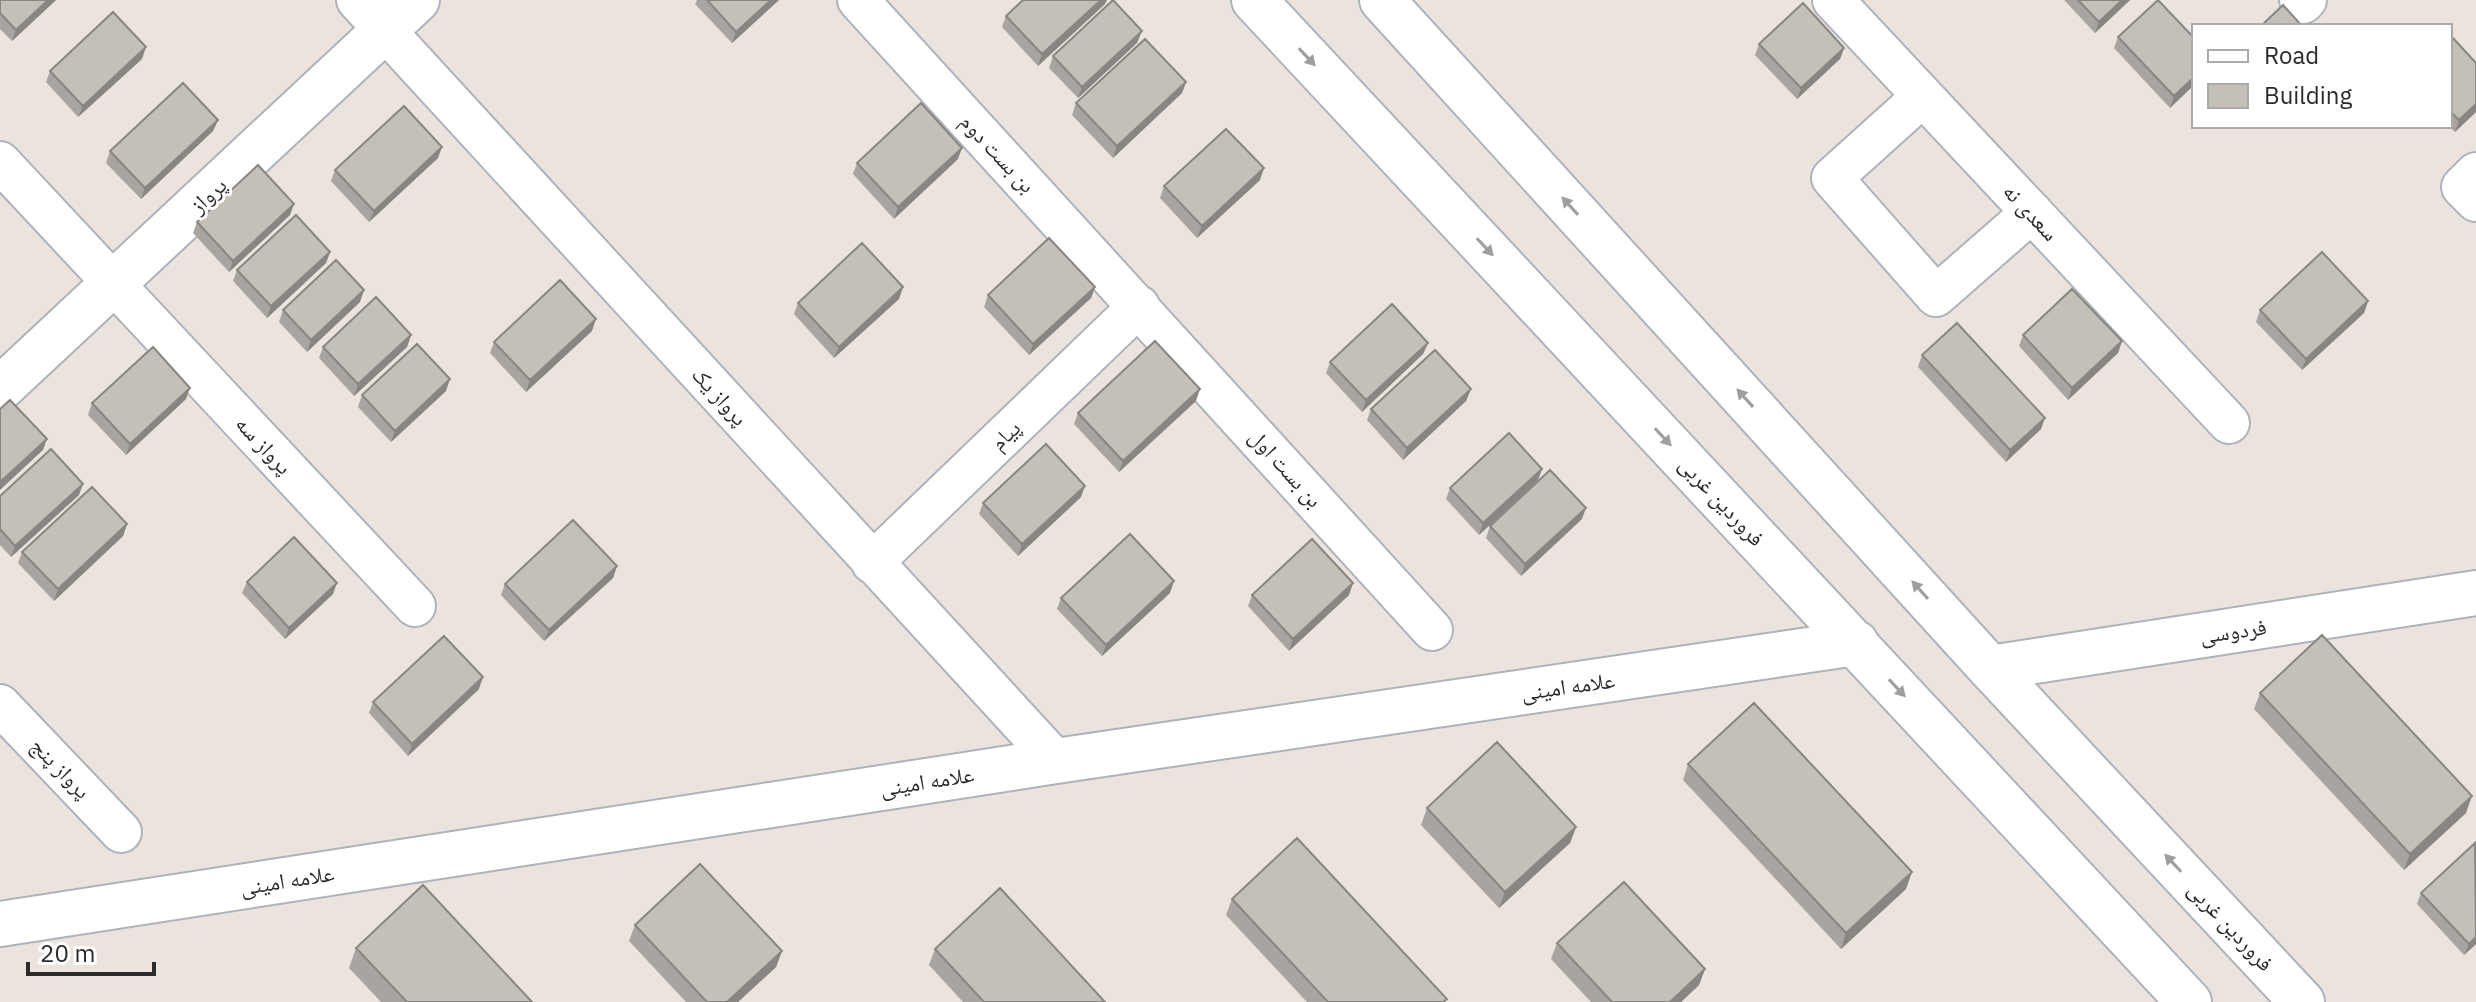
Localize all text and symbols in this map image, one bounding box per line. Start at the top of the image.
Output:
legend [2192,24,2452,128]
text: Road [2264,39,2319,71]
one-way arrow [1298,47,1316,66]
text: Building [2264,79,2352,111]
street label: بن بست دوم [954,107,1042,199]
street label: پرواز [182,170,232,220]
street label: سعدی نه [1997,177,2065,247]
one-way arrow [1561,196,1579,215]
one-way arrow [1475,237,1493,256]
street label: پرواز یک [686,360,755,432]
one-way arrow [1736,389,1754,408]
street label: پرواز سه [230,409,299,480]
street label: پیام [983,413,1027,457]
street label: بن بست اول [1243,422,1329,513]
one-way arrow [1653,427,1671,446]
street label: فروردین غربی [1673,450,1771,552]
one-way arrow [1911,581,1929,600]
street label: فردوسی [2198,611,2268,650]
street label: علامه امینی [1519,665,1617,706]
one-way arrow [1888,678,1906,697]
street label: پرواز پنج [25,731,98,805]
street label: علامه امینی [878,759,976,802]
one-way arrow [2164,854,2182,873]
street label: علامه امینی [238,858,336,901]
street label: فروردین غربی [2182,875,2280,977]
scale bar [28,926,154,976]
text: 20 m [40,937,95,969]

